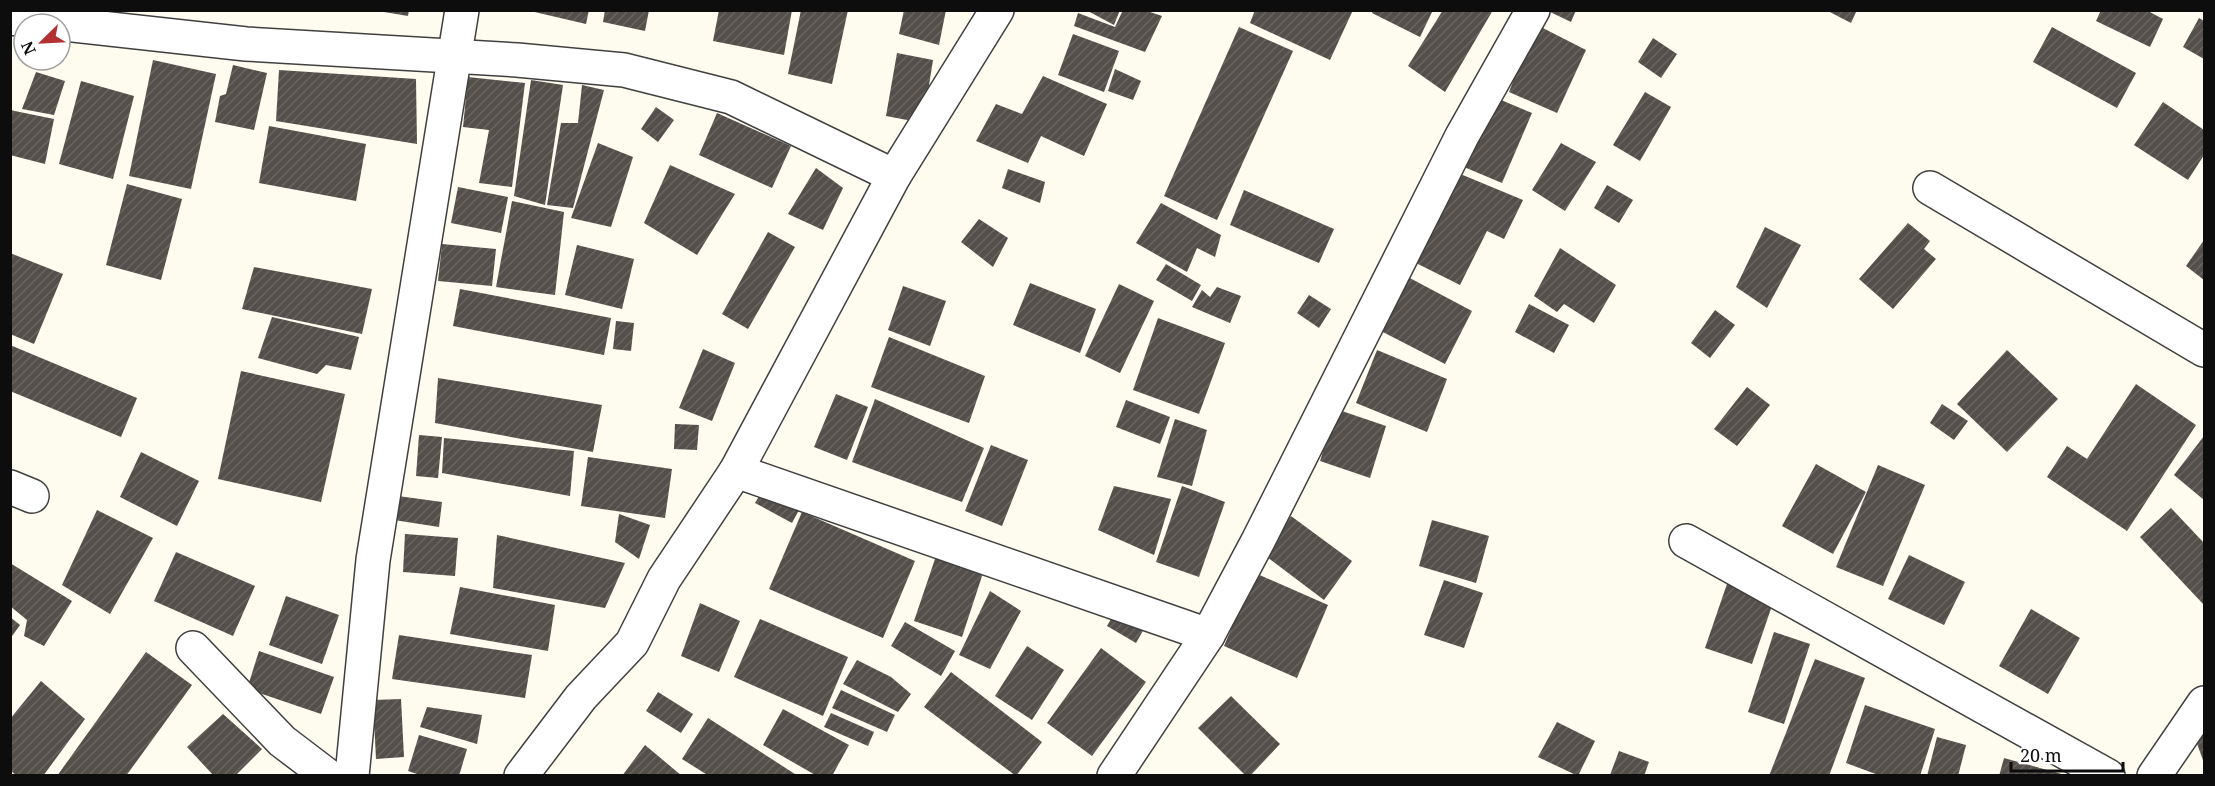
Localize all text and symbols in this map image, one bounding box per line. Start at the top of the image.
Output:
north arrow [12,12,72,72]
text: N [16,38,41,58]
scale bar [2011,735,2124,773]
text: 20 m [2020,743,2062,767]

